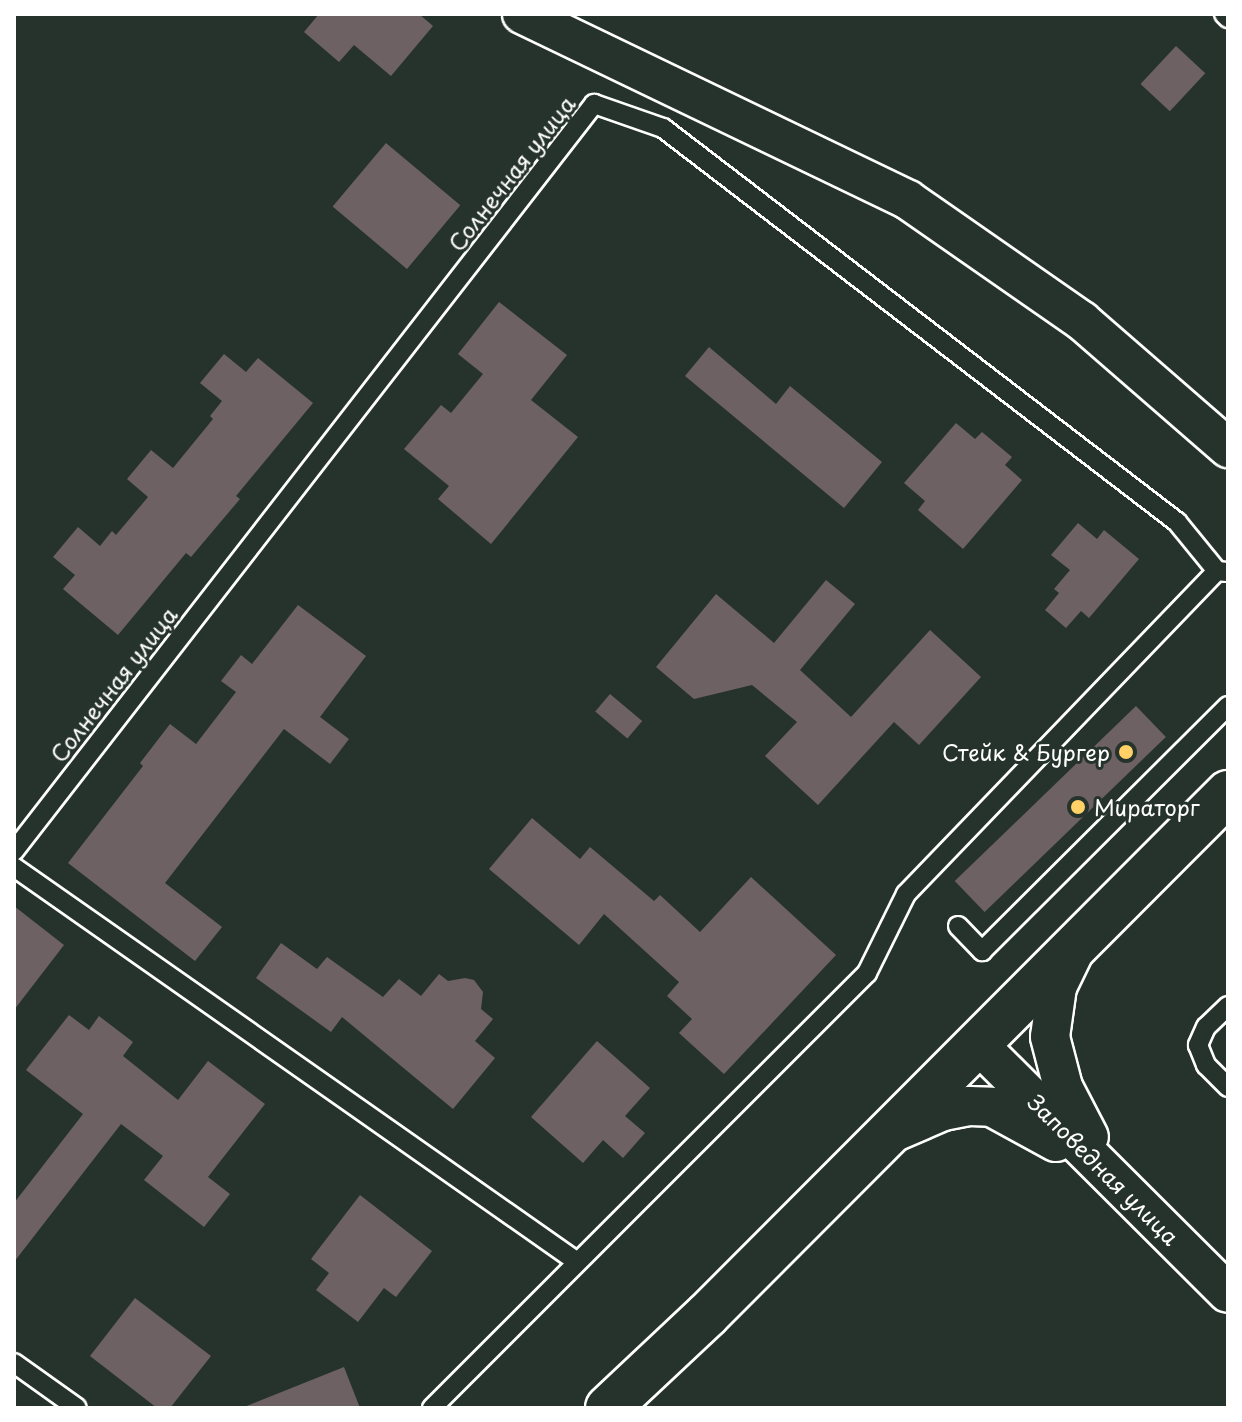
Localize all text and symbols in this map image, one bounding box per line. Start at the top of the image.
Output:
street label: Солнечная улица [442,90,580,256]
street label: Солнечная улица [44,601,182,767]
place label: Стейк & Бургер [941,739,1110,765]
marker: Стейк & Бургер [1117,743,1135,761]
place label: Мираторг [1094,794,1199,820]
marker: Мираторг [1069,798,1087,816]
street label: Заповедная улица [1023,1088,1185,1250]

